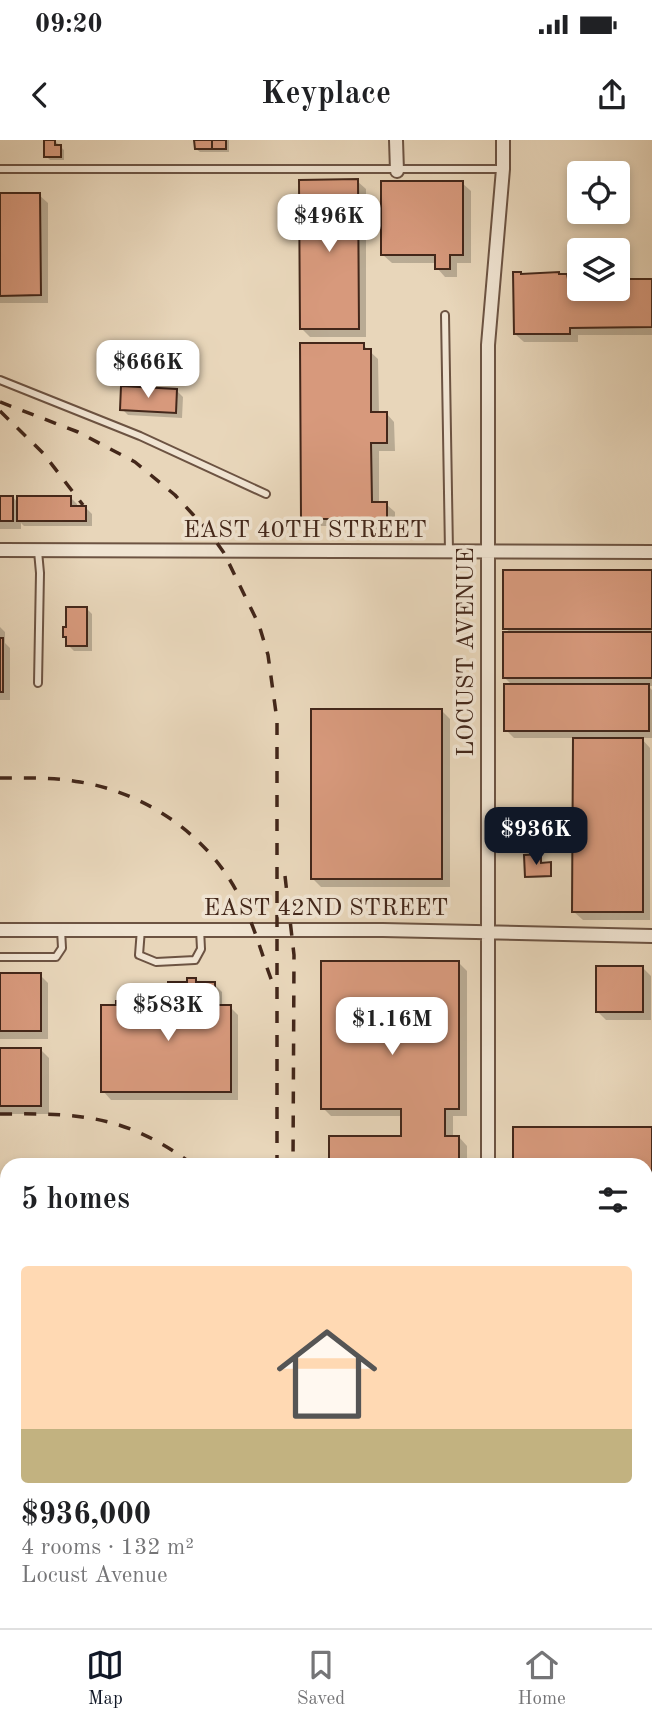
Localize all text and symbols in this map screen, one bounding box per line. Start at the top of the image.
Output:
text: 09:20 [35,12,103,38]
icon: back [21,76,59,114]
icon: share [593,76,631,114]
text: Keyplace [261,79,391,111]
map controls [567,161,630,301]
button: locate [567,161,630,224]
pin: $496K [280,194,378,254]
text: $496K [293,205,365,228]
button: layers [567,238,630,301]
pin: $666K [99,341,197,400]
text: $666K [112,351,184,374]
street label: EAST 40TH STREET [183,519,427,543]
street label: LOCUST AVENUE [455,547,479,757]
pin: $936K [487,808,585,867]
text: $936K [500,818,572,841]
street label: EAST 42ND STREET [204,897,448,921]
pin: $583K [119,984,217,1043]
text: $583K [132,994,204,1017]
pin: $1.16M [335,998,449,1057]
text: $1.16M [352,1008,432,1031]
icon: filters [594,1181,632,1219]
text: 5 homes [21,1185,130,1215]
icon: home [264,1311,390,1437]
text: $936,000 [21,1500,151,1530]
text: 4 rooms · 132 m² [21,1536,194,1559]
text: Locust Avenue [21,1564,168,1587]
tab: Map [86,1646,124,1711]
tab: Saved [297,1646,345,1711]
tab: Home [518,1646,566,1711]

